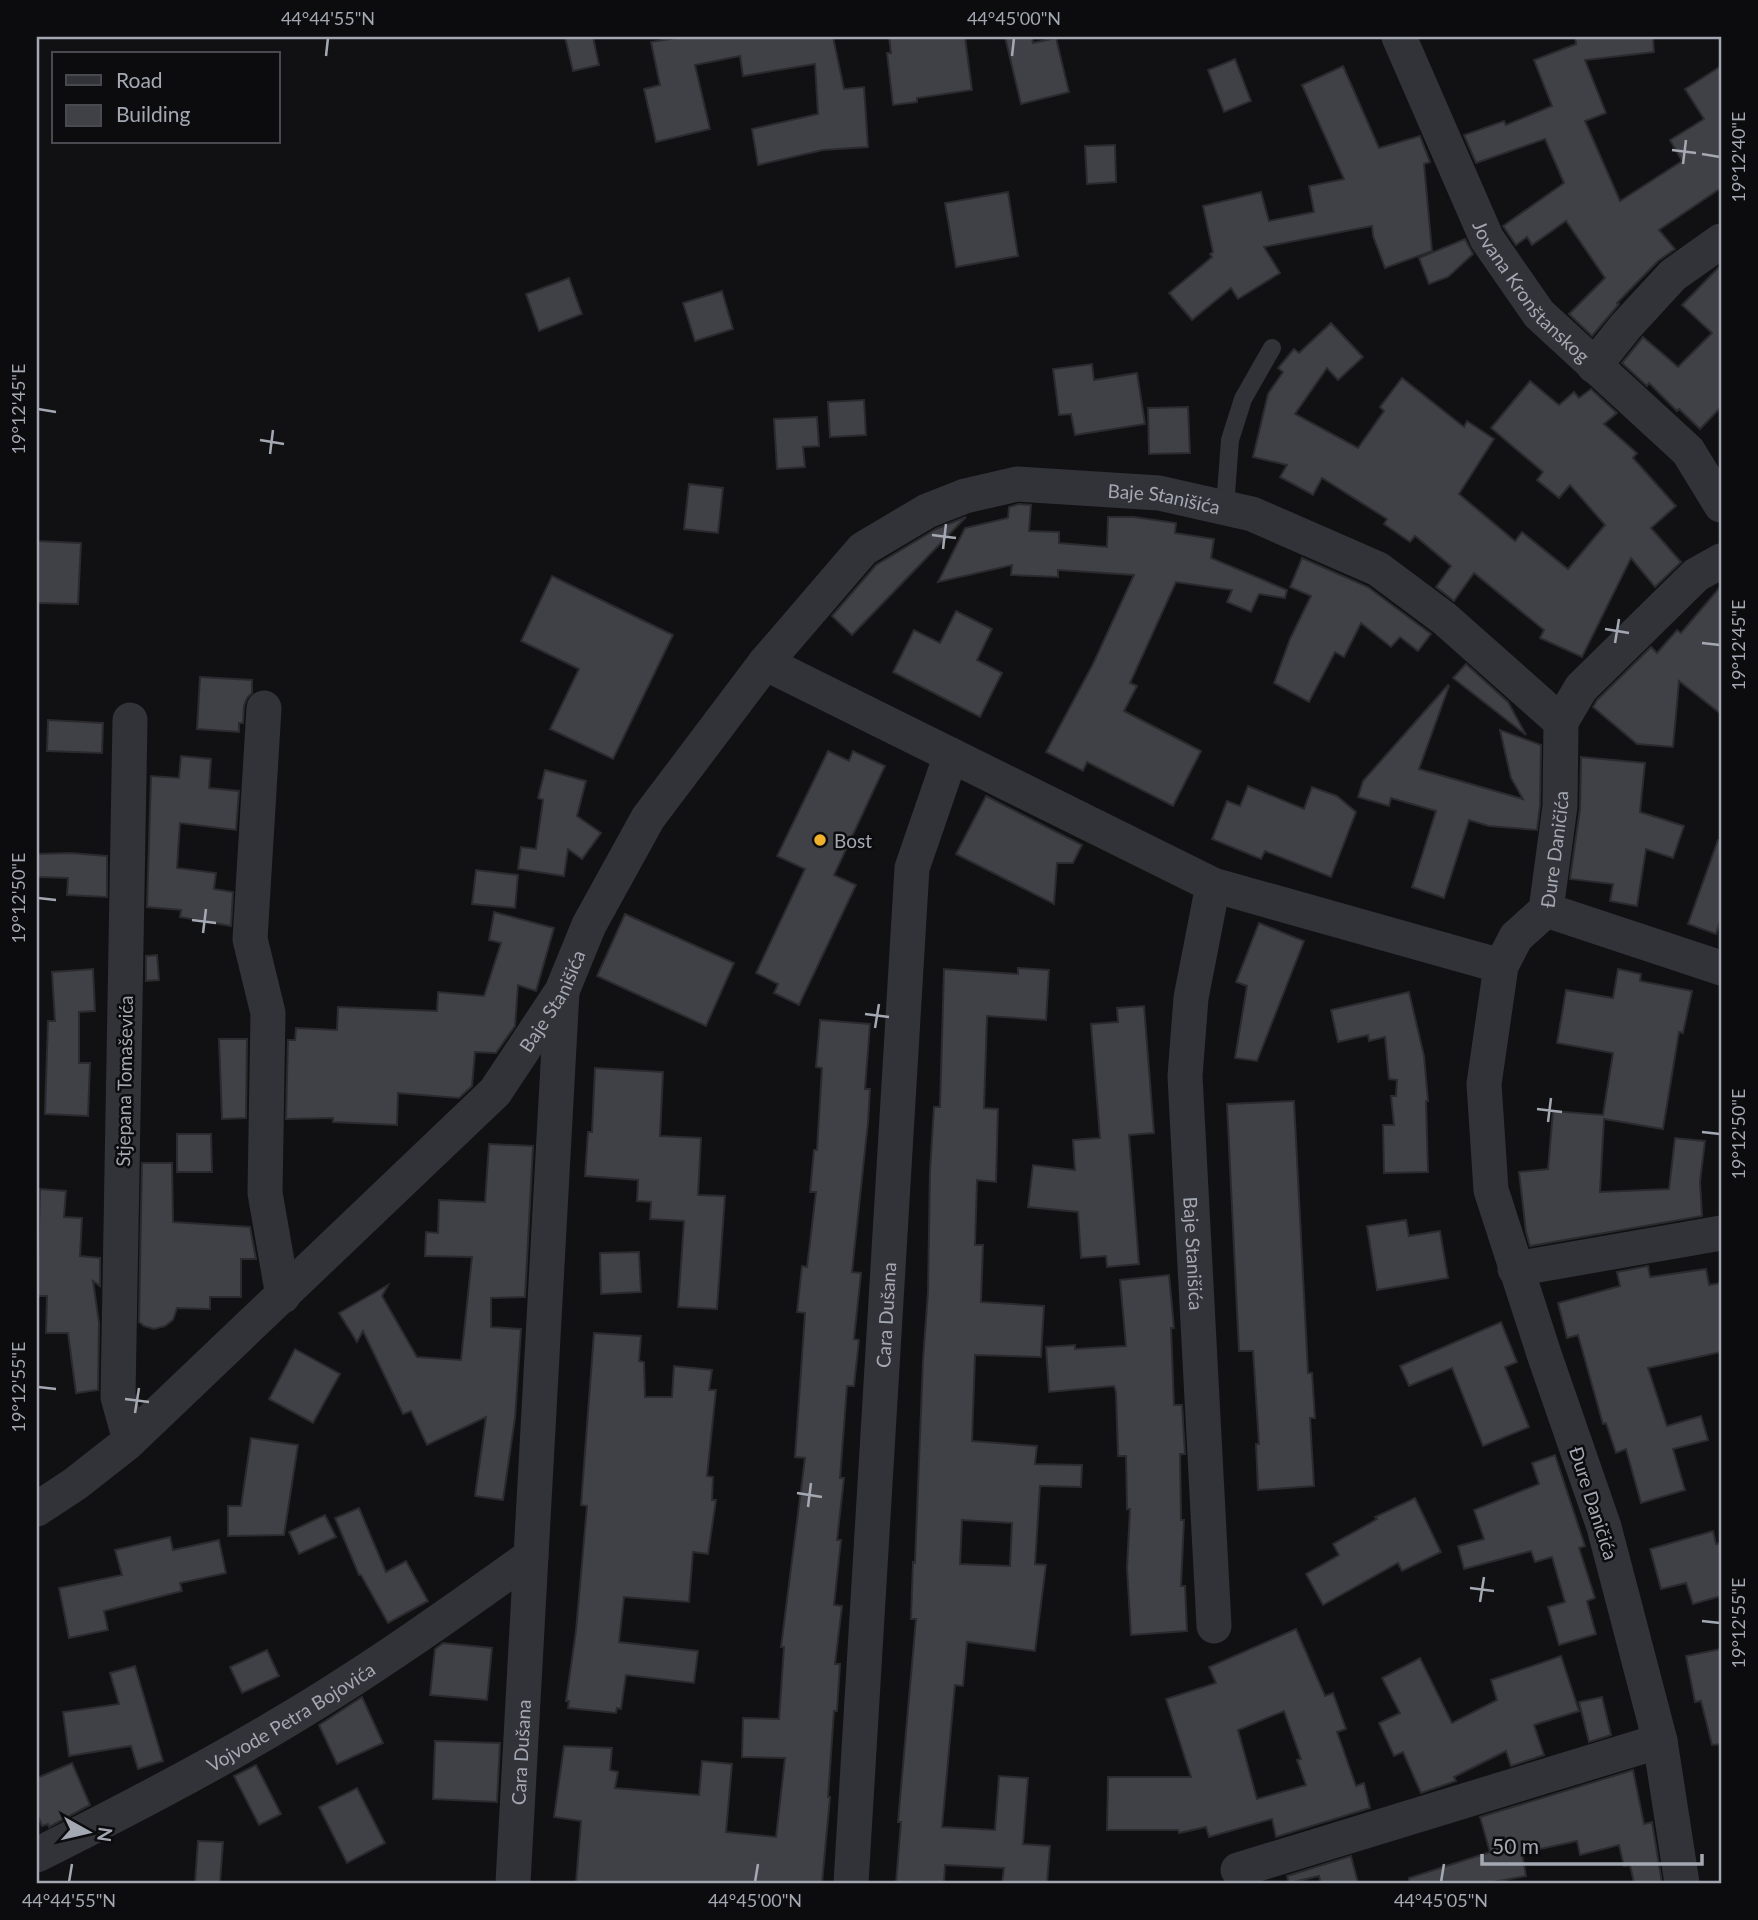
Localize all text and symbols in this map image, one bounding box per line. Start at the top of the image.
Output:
text: 44°44'55"N [281,7,375,29]
text: 44°45'00"N [967,7,1061,29]
legend [52,52,280,144]
text: Road [116,67,163,92]
text: Building [116,101,191,126]
text: 19°12'40"E [1727,112,1749,202]
street label: Jovana Kronštanskog [1469,217,1595,367]
text: 19°12'45"E [7,364,29,454]
street label: Baje Stanišića [1107,478,1222,518]
text: 19°12'45"E [1727,600,1749,690]
street label: Đure Daničića [1535,791,1572,909]
place label: Bost [834,829,872,852]
marker: Bost [812,832,828,848]
text: 19°12'50"E [7,853,29,943]
street label: Baje Stanišića [514,946,589,1056]
street label: Stjepana Tomaševića [111,995,137,1167]
text: 19°12'50"E [1727,1089,1749,1179]
street label: Baje Stanišića [1180,1196,1209,1311]
street label: Cara Dušana [870,1261,900,1369]
text: 19°12'55"E [7,1342,29,1432]
street label: Đure Daničića [1565,1444,1623,1562]
text: 19°12'55"E [1727,1578,1749,1668]
street label: Vojvode Petra Bojovića [202,1657,379,1776]
street label: Cara Dušana [506,1699,535,1806]
north arrow [52,1798,122,1868]
scale bar [1482,1822,1702,1866]
text: N [93,1826,118,1843]
text: 50 m [1492,1833,1539,1858]
text: 44°44'55"N [22,1889,116,1911]
text: 44°45'00"N [708,1889,802,1911]
text: 44°45'05"N [1394,1889,1488,1911]

